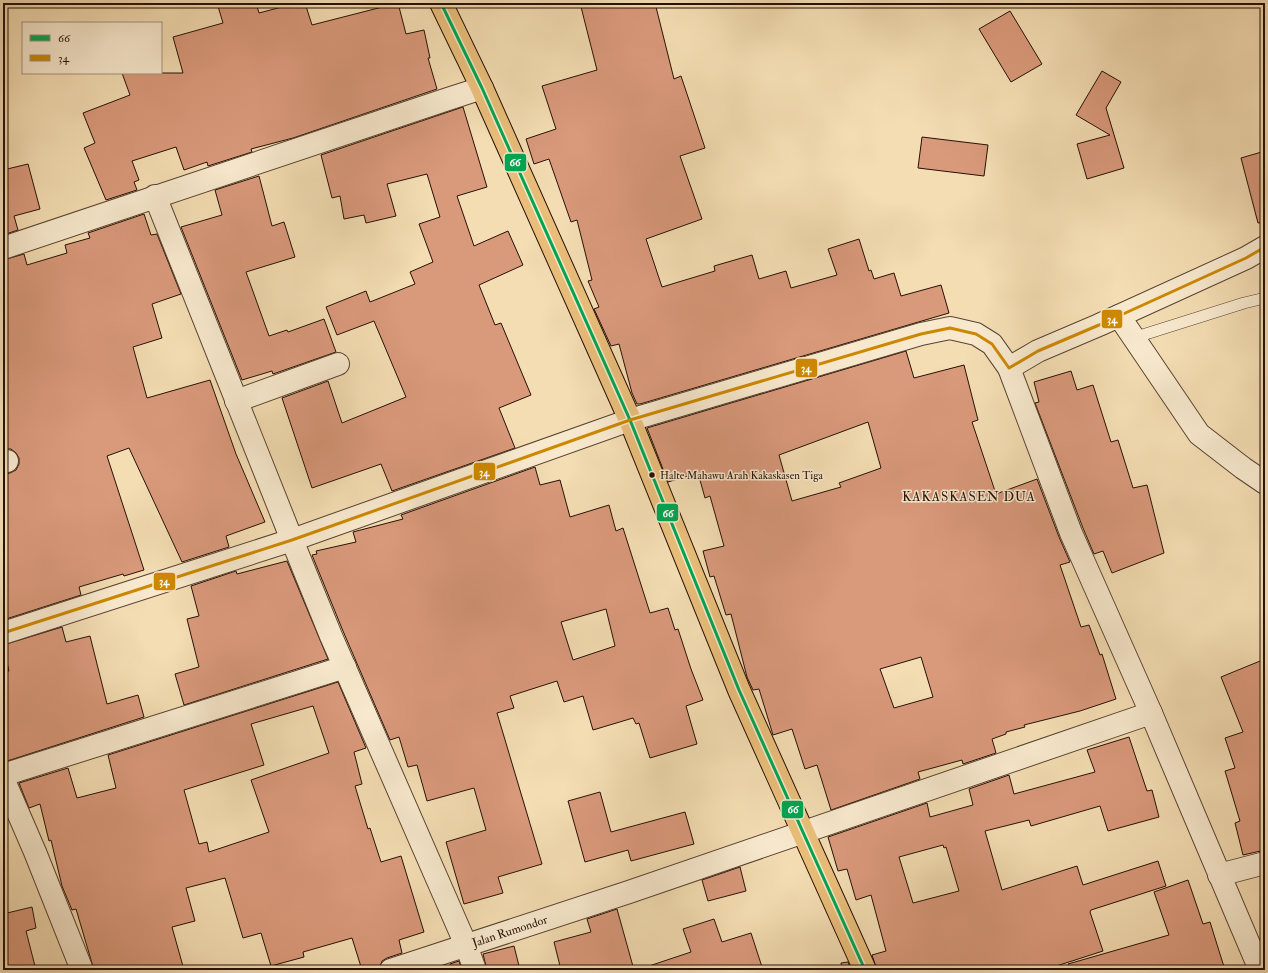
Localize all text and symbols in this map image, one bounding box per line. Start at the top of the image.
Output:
legend [22,22,162,74]
text: 66 [58,31,71,46]
text: 34 [58,51,70,66]
line badge: 66 [504,153,527,172]
text: 66 [509,156,522,169]
line badge: 34 [1101,309,1123,329]
text: 34 [1107,313,1118,327]
line badge: 34 [795,358,818,378]
text: 34 [801,362,812,376]
line badge: 34 [473,462,496,481]
text: 34 [479,466,490,480]
place label: Halte Mahawu Arah Kakaskasen Tiga [660,469,824,482]
marker: Halte Mahawu Arah Kakaskasen Tiga [647,470,657,480]
district label: KAKASKASEN DUA [902,489,1036,505]
line badge: 66 [656,503,679,522]
text: 66 [662,507,675,520]
line badge: 34 [153,572,176,591]
text: 34 [159,575,170,589]
line badge: 66 [781,800,804,819]
text: 66 [787,803,800,816]
street label: Jalan Rumondor [469,912,550,951]

